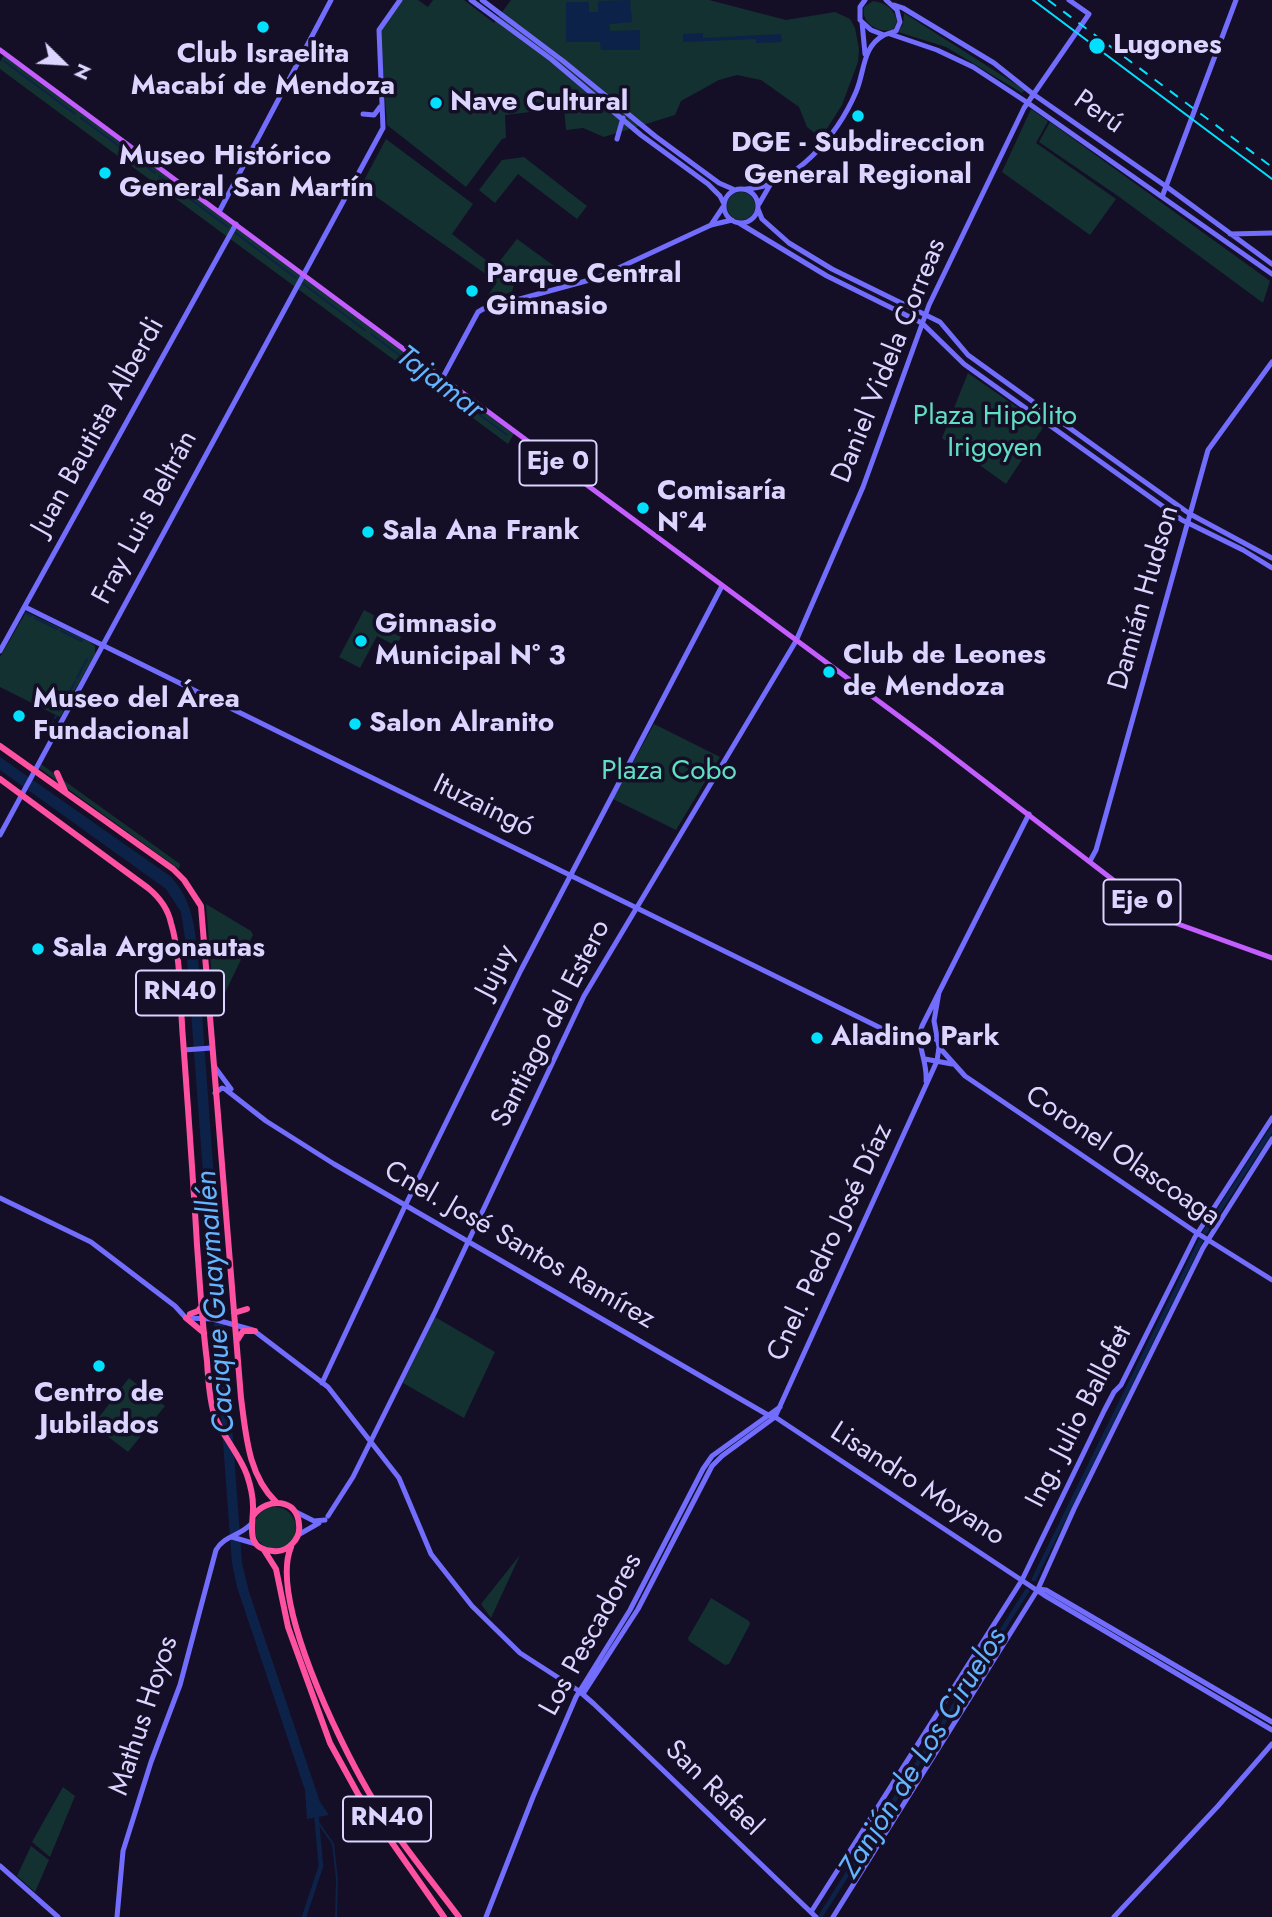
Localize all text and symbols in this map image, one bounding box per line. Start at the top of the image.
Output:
marker: Club Israelita Macabí de Mendoza [255,19,271,35]
north arrow [28,28,98,98]
place label: Lugones [1113,29,1222,63]
marker: Lugones [1087,36,1107,56]
place label: Club Israelita Macabí de Mendoza [131,38,395,104]
text: N [67,59,98,84]
street label: Perú [1067,84,1129,142]
place label: Nave Cultural [450,86,628,120]
marker: Nave Cultural [428,95,444,111]
marker: DGE - Subdireccion General Regional [850,108,866,124]
place label: DGE - Subdireccion General Regional [731,127,985,193]
place label: Museo Histórico General San Martín [119,140,374,206]
marker: Museo Histórico General San Martín [97,165,113,181]
street label: Daniel Videla Correas [826,234,954,488]
place label: Parque Central Gimnasio [486,258,681,324]
marker: Parque Central Gimnasio [464,283,480,299]
street label: Juan Bautista Alberdi [25,312,173,542]
water label: Tajamar [388,339,490,429]
park label: Plaza Hipólito Irigoyen [913,400,1077,466]
street label: Fray Luis Beltrán [86,425,206,611]
road number: Eje 0 [520,440,596,485]
place label: Comisaría N°4 [657,475,786,541]
marker: Comisaría N°4 [635,500,651,516]
street label: Damián Hudson [1103,502,1187,694]
place label: Sala Ana Frank [382,515,580,549]
marker: Sala Ana Frank [360,524,376,540]
place label: Gimnasio Municipal Nº 3 [375,608,566,674]
marker: Gimnasio Municipal Nº 3 [353,633,369,649]
place label: Club de Leones de Mendoza [843,639,1046,705]
marker: Club de Leones de Mendoza [821,664,837,680]
place label: Museo del Área Fundacional [33,683,240,749]
place label: Salon Alranito [369,707,554,741]
marker: Museo del Área Fundacional [11,708,27,724]
marker: Salon Alranito [347,716,363,732]
park label: Plaza Cobo [601,755,737,789]
street label: Ituzaingó [427,768,539,846]
road number: Eje 0 [1104,880,1180,925]
street label: Santiago del Estero [485,915,619,1133]
place label: Sala Argonautas [52,932,265,966]
street label: Jujuy [469,940,525,1004]
marker: Sala Argonautas [30,941,46,957]
road number: RN40 [136,970,224,1016]
place label: Aladino Park [831,1021,1000,1055]
marker: Aladino Park [809,1030,825,1046]
street label: Coronel Olascoaga [1018,1079,1226,1235]
street label: Cnel. Pedro José Díaz [761,1119,901,1367]
street label: Cnel. José Santos Ramírez [378,1155,660,1337]
water label: Cacique Guaymallén [190,1169,244,1435]
street label: Ing. Julio Ballofet [1020,1320,1140,1514]
marker: Centro de Jubilados [91,1358,107,1374]
place label: Centro de Jubilados [34,1377,164,1443]
street label: Lisandro Moyano [823,1416,1011,1554]
street label: Los Pescadores [533,1548,651,1722]
water label: Zanjón de Los Ciruelos [833,1622,1015,1886]
street label: Mathus Hoyos [103,1632,187,1800]
street label: San Rafael [657,1734,769,1844]
road number: RN40 [343,1796,431,1842]

